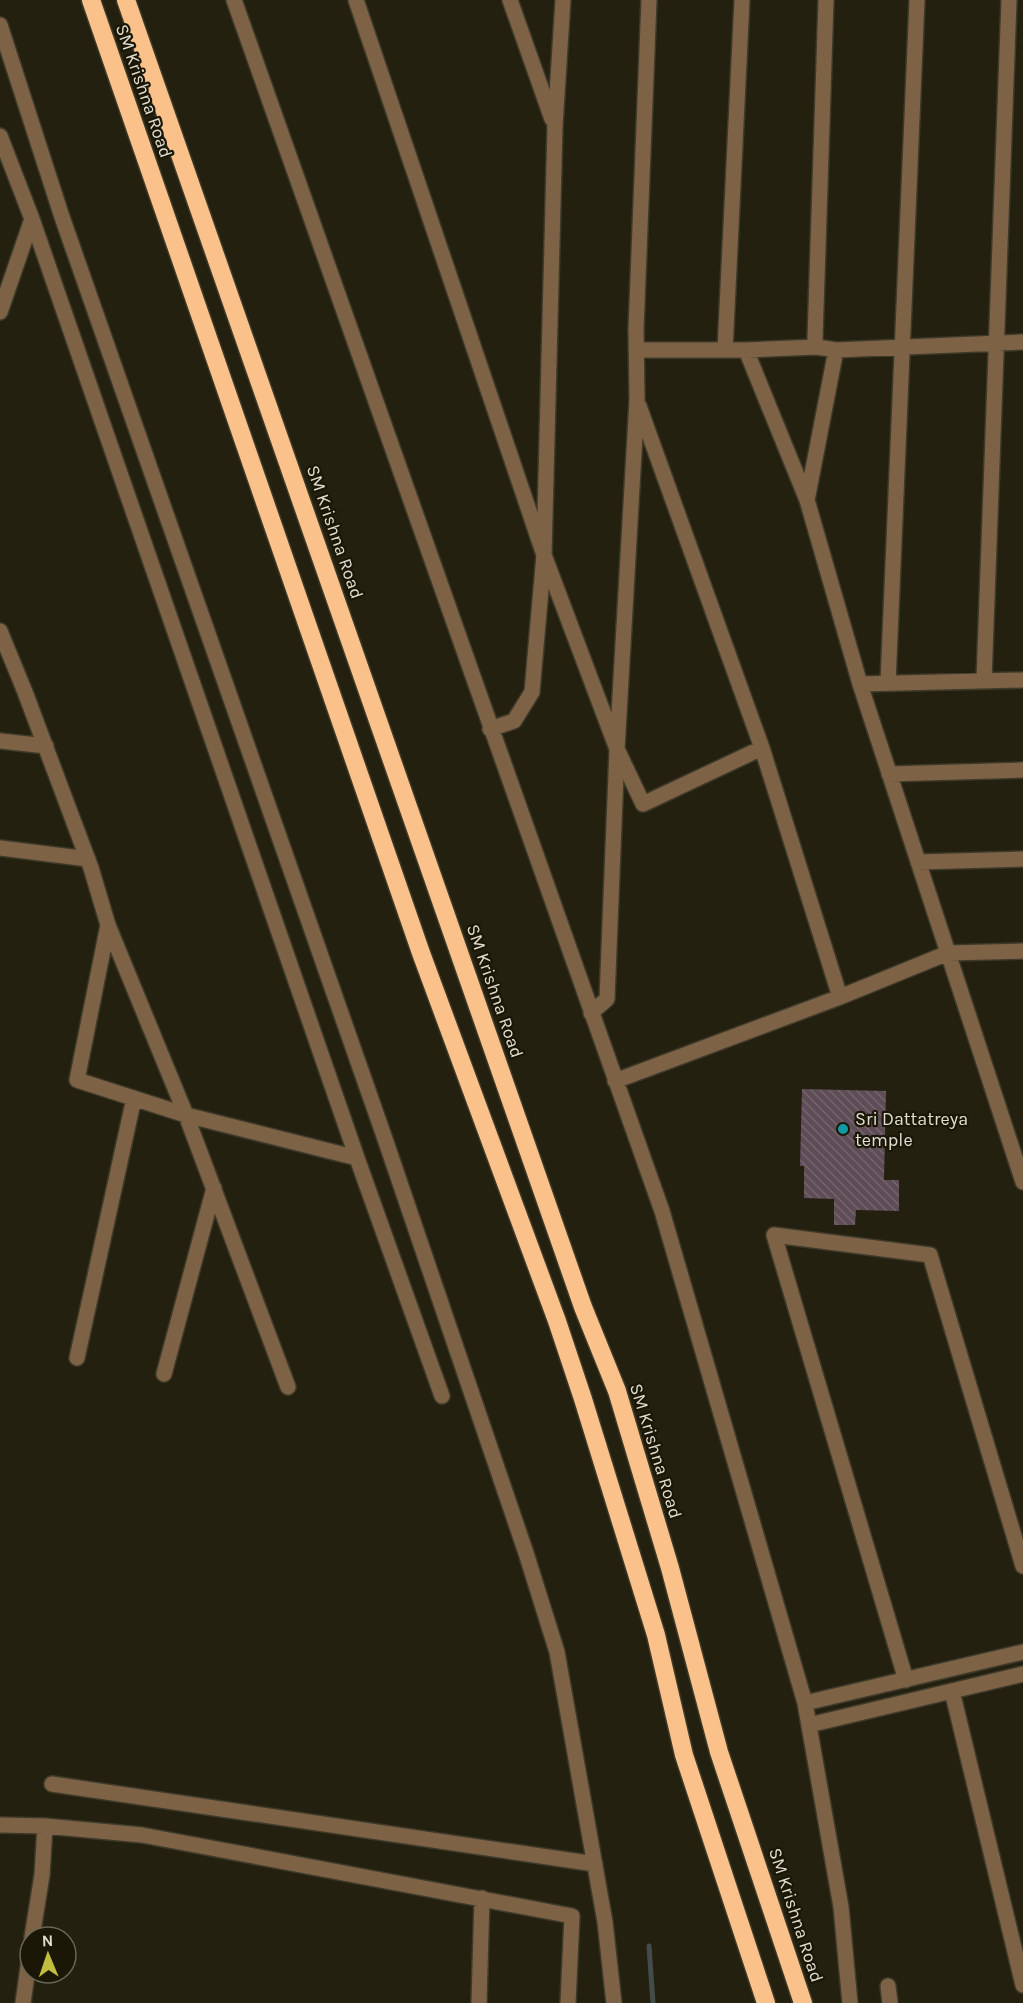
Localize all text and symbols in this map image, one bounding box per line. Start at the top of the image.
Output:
street label: SM Krishna Road [111,21,177,161]
street label: SM Krishna Road [302,462,368,602]
street label: SM Krishna Road [462,921,528,1061]
place label: Sri Dattatreya temple [855,1108,968,1151]
marker: Sri Dattatreya temple [836,1122,850,1136]
street label: SM Krishna Road [625,1381,687,1521]
street label: SM Krishna Road [764,1845,828,1985]
north arrow [18,1925,78,1985]
text: N [41,1931,54,1950]

